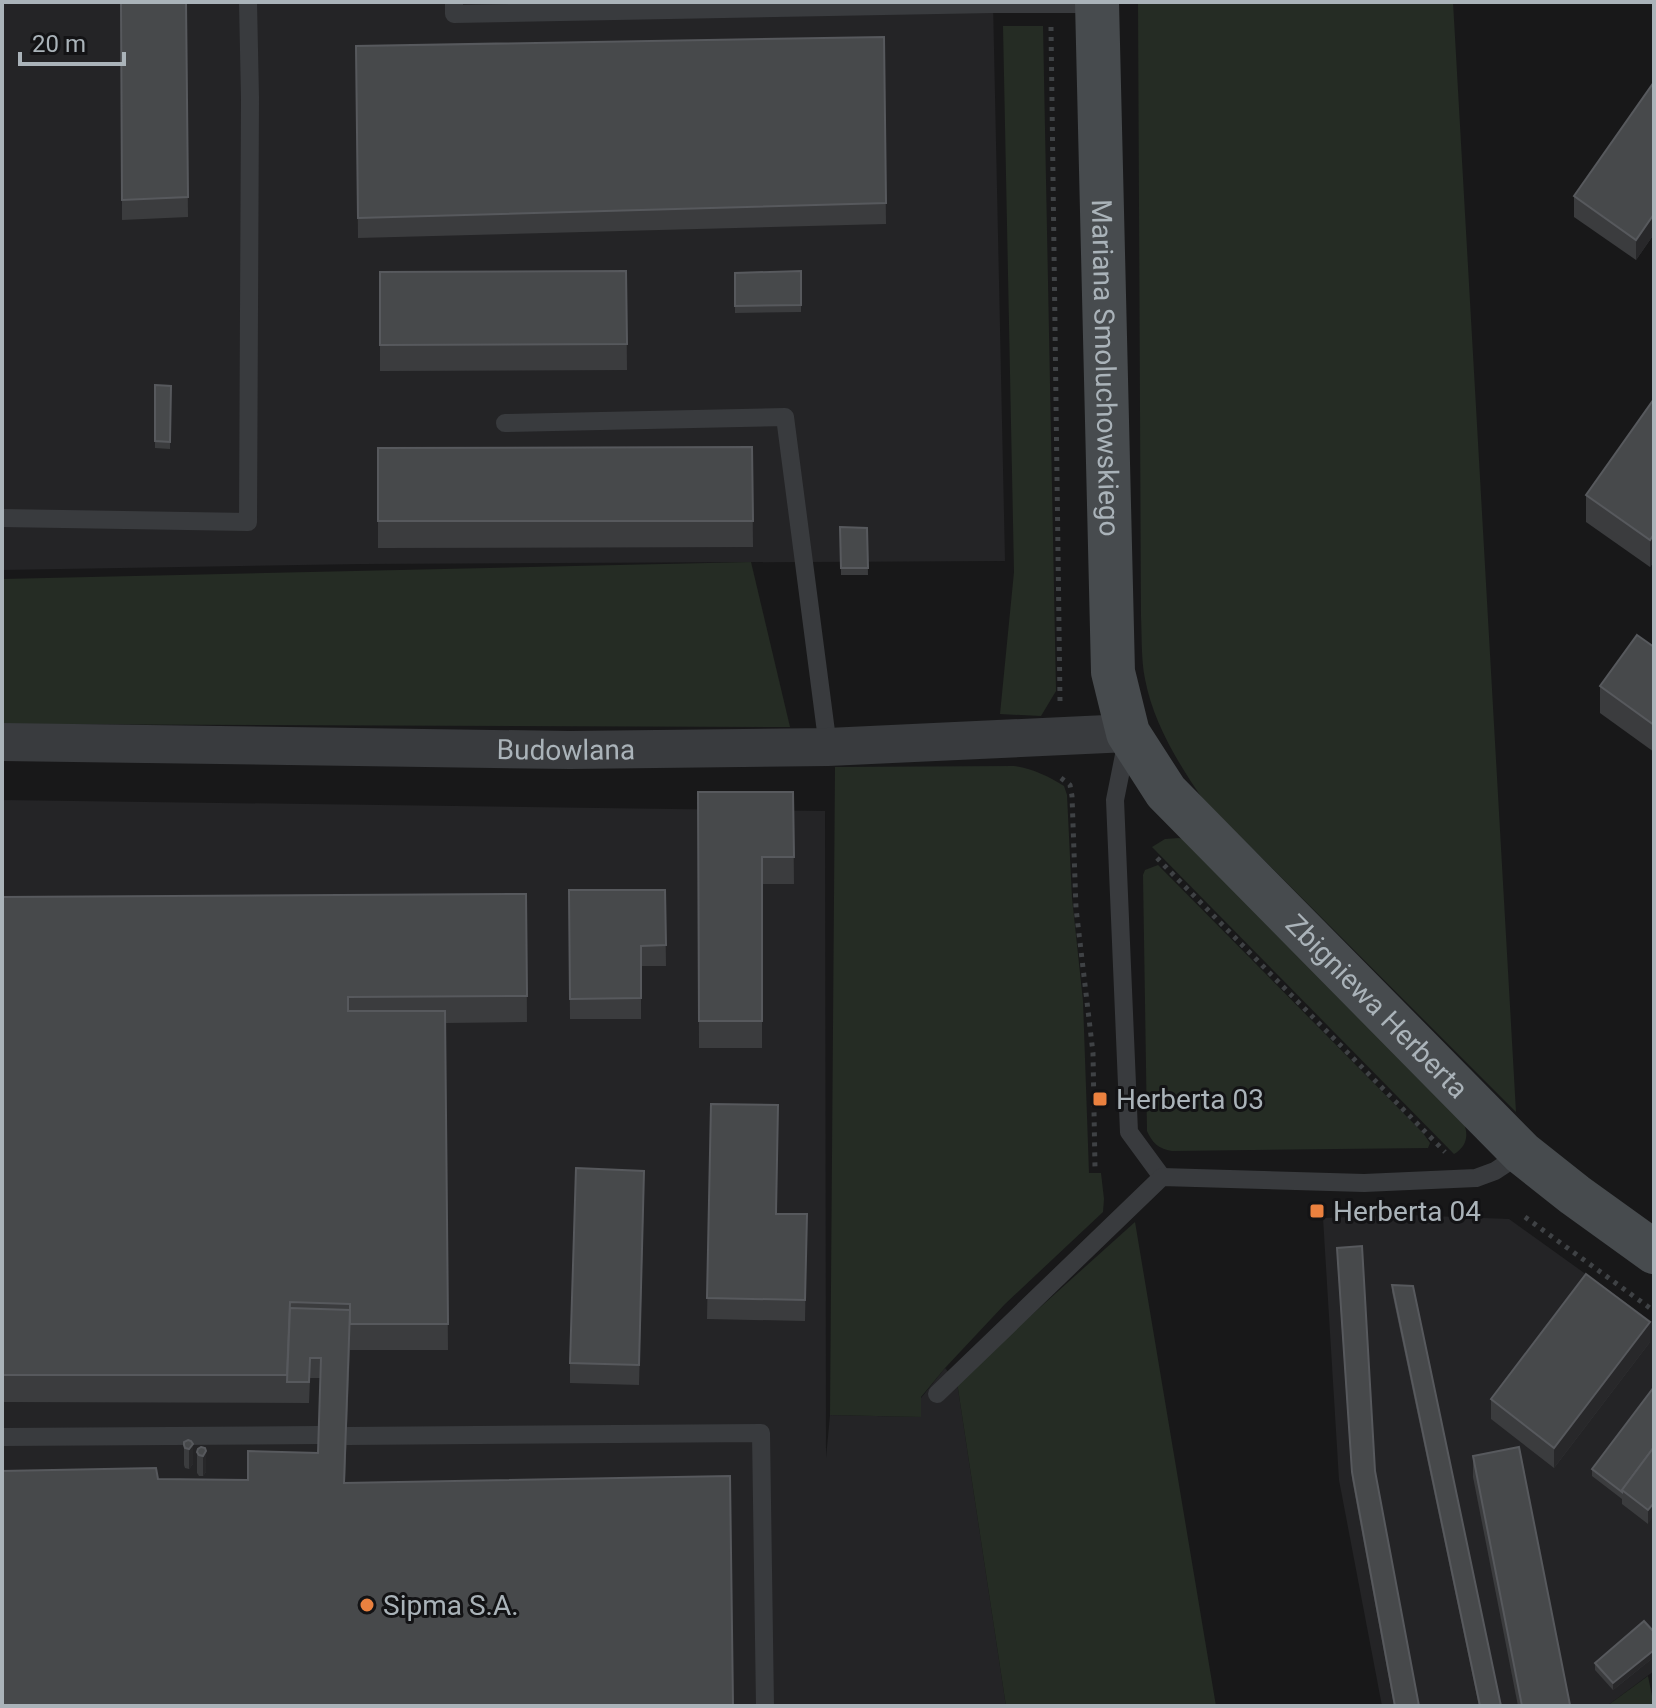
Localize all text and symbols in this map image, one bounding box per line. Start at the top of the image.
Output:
scale bar [20,16,124,66]
text: 20 m [32,30,86,58]
street label: Mariana Smoluchowskiego [1085,199,1126,537]
street label: Budowlana [496,732,635,767]
street label: Zbigniewa Herberta [1279,907,1475,1105]
place label: Herberta 03 [1116,1083,1264,1116]
marker: Herberta 03 [1091,1090,1109,1108]
place label: Herberta 04 [1333,1195,1481,1228]
marker: Herberta 04 [1308,1202,1326,1220]
place label: Sipma S.A. [383,1589,519,1622]
marker: Sipma S.A. [358,1596,376,1614]

